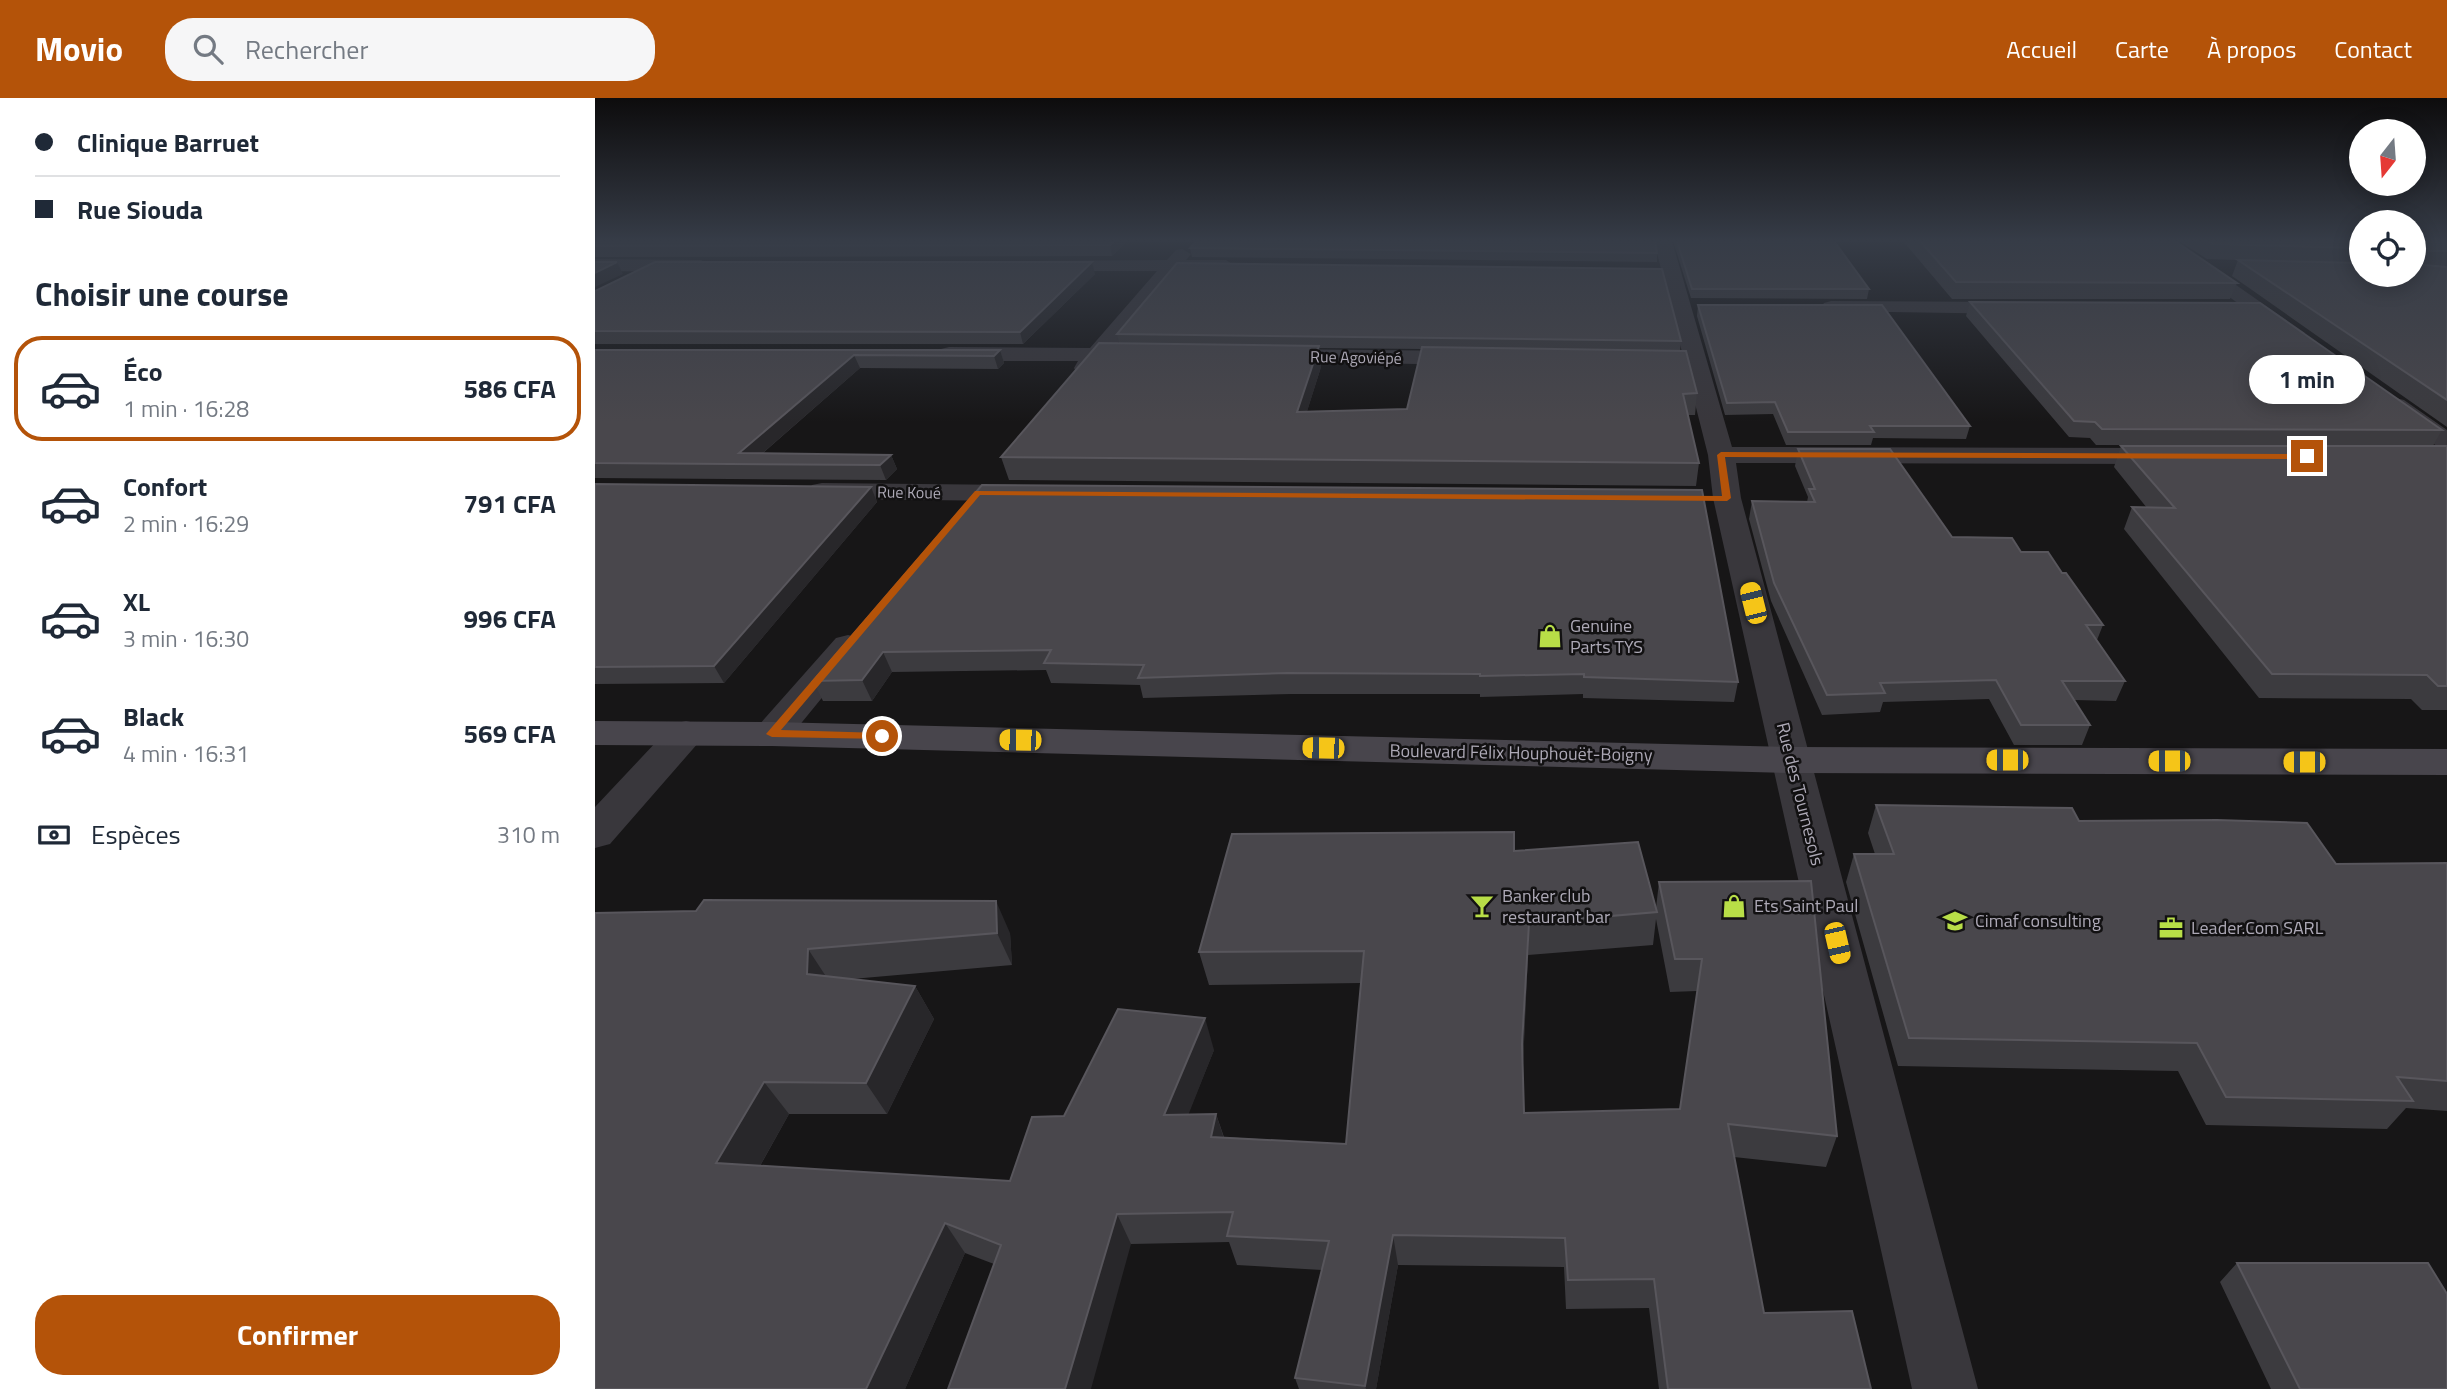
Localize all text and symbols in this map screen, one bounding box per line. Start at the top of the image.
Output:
search box [165,18,655,81]
text: Movio [35,24,123,74]
icon: search [189,30,227,68]
text: Rechercher [245,30,368,69]
text: Accueil [2006,31,2077,67]
text: Carte [2115,31,2169,67]
text: À propos [2207,31,2296,67]
text: Contact [2334,31,2412,67]
north arrow [2349,119,2425,196]
map controls [2349,119,2426,287]
text: Clinique Barruet [77,123,259,162]
text: Rue Siouda [77,190,203,229]
button: locate [2349,210,2426,287]
text: Choisir une course [35,270,289,318]
street label: Rue Agoviépé [1310,344,1402,370]
text: Éco [123,352,163,391]
callout: 1 min [2249,354,2365,404]
icon: car [39,357,102,420]
text: 1 min [2279,362,2335,397]
text: 586 CFA [464,369,556,408]
text: 1 min · 16:28 [123,391,249,426]
route end [2291,440,2323,472]
text: Confort [123,467,207,506]
icon: car [39,472,102,535]
street label: Rue Koué [877,479,941,505]
text: 791 CFA [464,484,556,523]
text: 2 min · 16:29 [123,506,249,541]
car [1738,580,1769,626]
text: XL [123,582,150,621]
icon: car [39,587,102,650]
text: 996 CFA [464,599,556,638]
place label: Genuine Parts TYS [1570,612,1643,660]
text: 3 min · 16:30 [123,621,249,656]
shop icon: Genuine Parts TYS [1536,622,1564,650]
text: Black [123,697,184,736]
icon: car [39,702,102,765]
text: 569 CFA [464,714,556,753]
street label: Rue des Tournesols [1770,719,1831,868]
route start [866,720,898,752]
car [999,729,1042,751]
text: 4 min · 16:31 [123,736,249,771]
car [1302,737,1345,759]
street label: Boulevard Félix Houphouët-Boigny [1389,737,1653,768]
car [1987,750,2029,771]
car [2149,751,2191,772]
car [2284,752,2326,773]
text: Espèces [91,815,181,854]
icon: cash [35,816,73,854]
text: 310 m [497,817,560,852]
place label: Banker club restaurant bar [1502,882,1610,930]
bar icon: Banker club restaurant bar [1468,892,1496,920]
shop icon: Ets Saint Paul [1720,892,1748,920]
place label: Ets Saint Paul [1754,892,1858,919]
school or university icon: Cimaf consulting [1941,907,1969,935]
place label: Cimaf consulting [1975,907,2101,934]
office icon: Leader.Com SARL [2157,914,2185,942]
place label: Leader.Com SARL [2191,914,2324,941]
car [1823,920,1852,966]
button: Confirmer [35,1295,560,1375]

